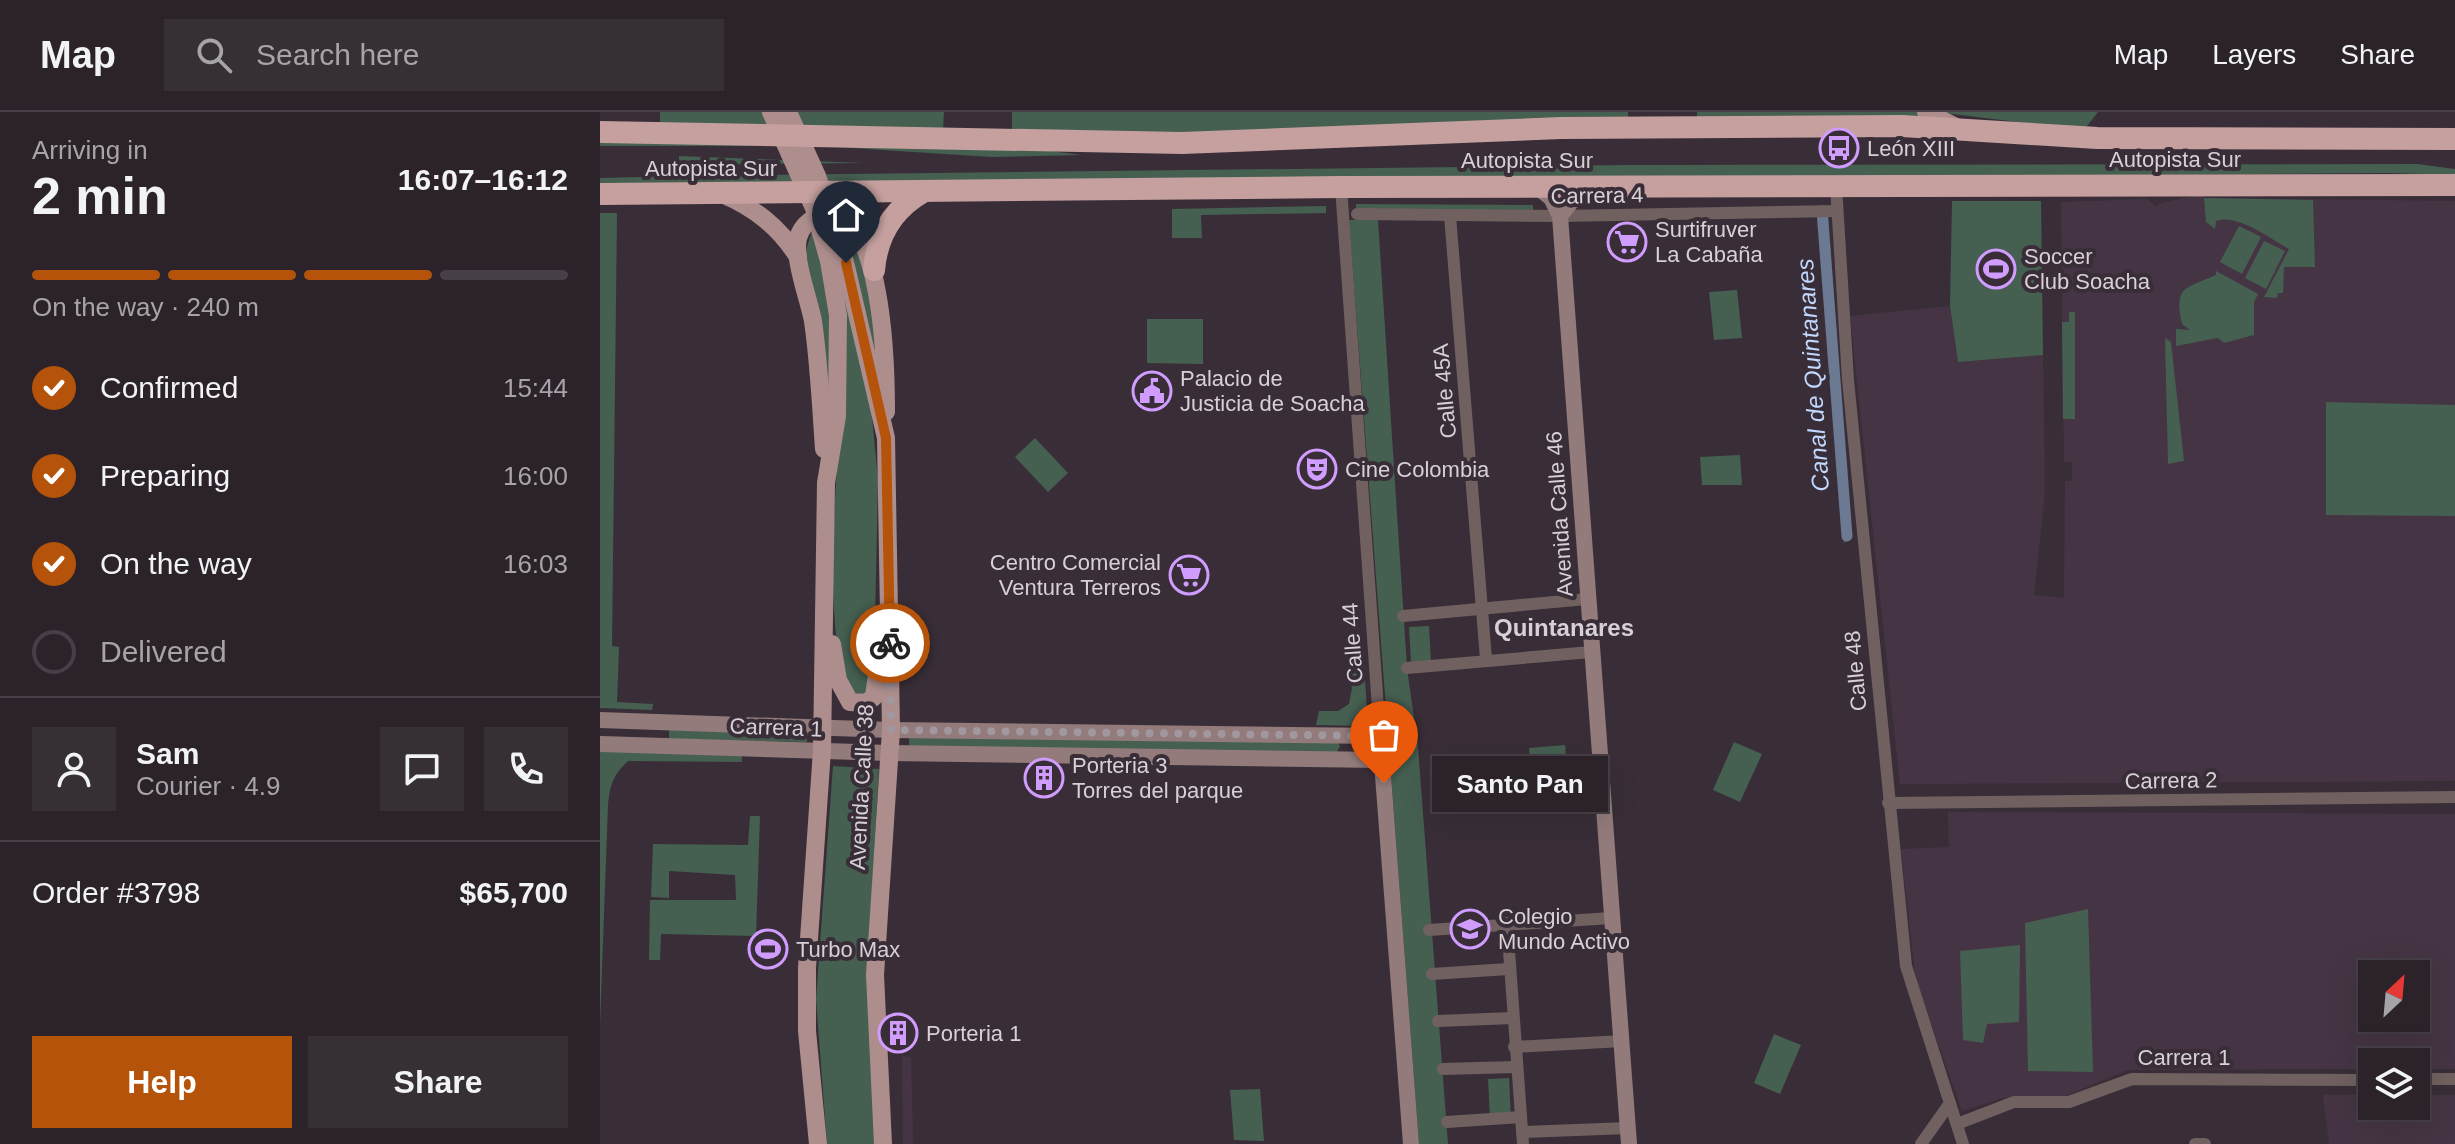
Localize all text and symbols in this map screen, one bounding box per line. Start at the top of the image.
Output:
search box [164,19,724,91]
icon: search [192,33,236,77]
text: Map [40,34,116,76]
text: Search here [256,38,419,71]
text: Map [2114,39,2168,70]
text: Layers [2212,39,2296,70]
text: Share [2340,39,2415,70]
bus stop icon: León XIII [1818,127,1860,169]
text: Arriving in [32,135,148,165]
place label: León XIII [1867,136,1955,161]
street label: Autopista Sur [2109,147,2241,172]
street label: Autopista Sur [1461,148,1593,173]
street label: Autopista Sur [645,156,777,181]
text: 16:07–16:12 [398,163,568,196]
text: 2 min [32,167,168,225]
pin [812,181,880,263]
street label: Carrera 4 [1550,182,1644,209]
icon: home [824,193,868,237]
place label: Surtifruver La Cabaña [1655,217,1763,267]
supermarket icon: Surtifruver La Cabaña [1606,221,1648,263]
place label: Soccer Club Soacha [2024,244,2151,294]
sports icon: Soccer Club Soacha [1975,248,2017,290]
water label: Canal de Quintanares [1791,258,1834,492]
text: On the way · 240 m [32,292,259,322]
street label: Calle 45A [1428,342,1461,440]
icon: check [32,366,76,410]
place label: Palacio de Justicia de Soacha [1180,366,1365,416]
public building icon: Palacio de Justicia de Soacha [1131,370,1173,412]
text: Confirmed [100,371,238,404]
text: 15:44 [503,373,568,403]
street label: Avenida Calle 46 [1541,430,1578,598]
theatre icon: Cine Colombia [1296,448,1338,490]
icon: check [32,454,76,498]
place label: Cine Colombia [1345,457,1490,482]
text: Preparing [100,459,230,492]
text: 16:00 [503,461,568,491]
icon: check [32,542,76,586]
text: On the way [100,547,252,580]
text: 16:03 [503,549,568,579]
place label: Centro Comercial Ventura Terreros [990,550,1161,600]
supermarket icon: Centro Comercial Ventura Terreros [1168,554,1210,596]
street label: Calle 44 [1337,602,1368,684]
courier [850,603,930,683]
district label: Quintanares [1494,614,1634,641]
icon: bike [868,621,912,665]
street label: Calle 48 [1840,630,1871,712]
text: Delivered [100,635,227,668]
pin [1350,701,1418,783]
street label: Avenida Calle 38 [845,704,878,871]
street label: Carrera 1 [729,713,823,742]
icon: bag [1362,713,1406,757]
button: person [32,727,116,811]
button: chat [380,727,464,811]
button: phone [484,727,568,811]
text: Sam [136,737,199,770]
place label: Porteria 3 Torres del parque [1072,753,1243,803]
callout: Santo Pan [1432,755,1608,811]
building icon: Porteria 3 Torres del parque [1023,757,1065,799]
street label: Carrera 2 [2124,767,2218,794]
text: Santo Pan [1456,769,1584,799]
text: Courier · 4.9 [136,771,281,801]
text: Order #3798 [32,876,200,909]
text: $65,700 [460,876,568,909]
place label: Colegio Mundo Activo [1498,904,1630,954]
school or university icon: Colegio Mundo Activo [1449,908,1491,950]
sports icon: Turbo Max [747,928,789,970]
place label: Turbo Max [796,937,900,962]
north arrow [2358,960,2430,1032]
map controls [2358,960,2430,1120]
building icon: Porteria 1 [877,1012,919,1054]
place label: Porteria 1 [926,1021,1021,1046]
button: Help [32,1036,292,1128]
button: Share [308,1036,568,1128]
street label: Carrera 1 [2138,1045,2230,1070]
button: layers [2358,1048,2430,1120]

